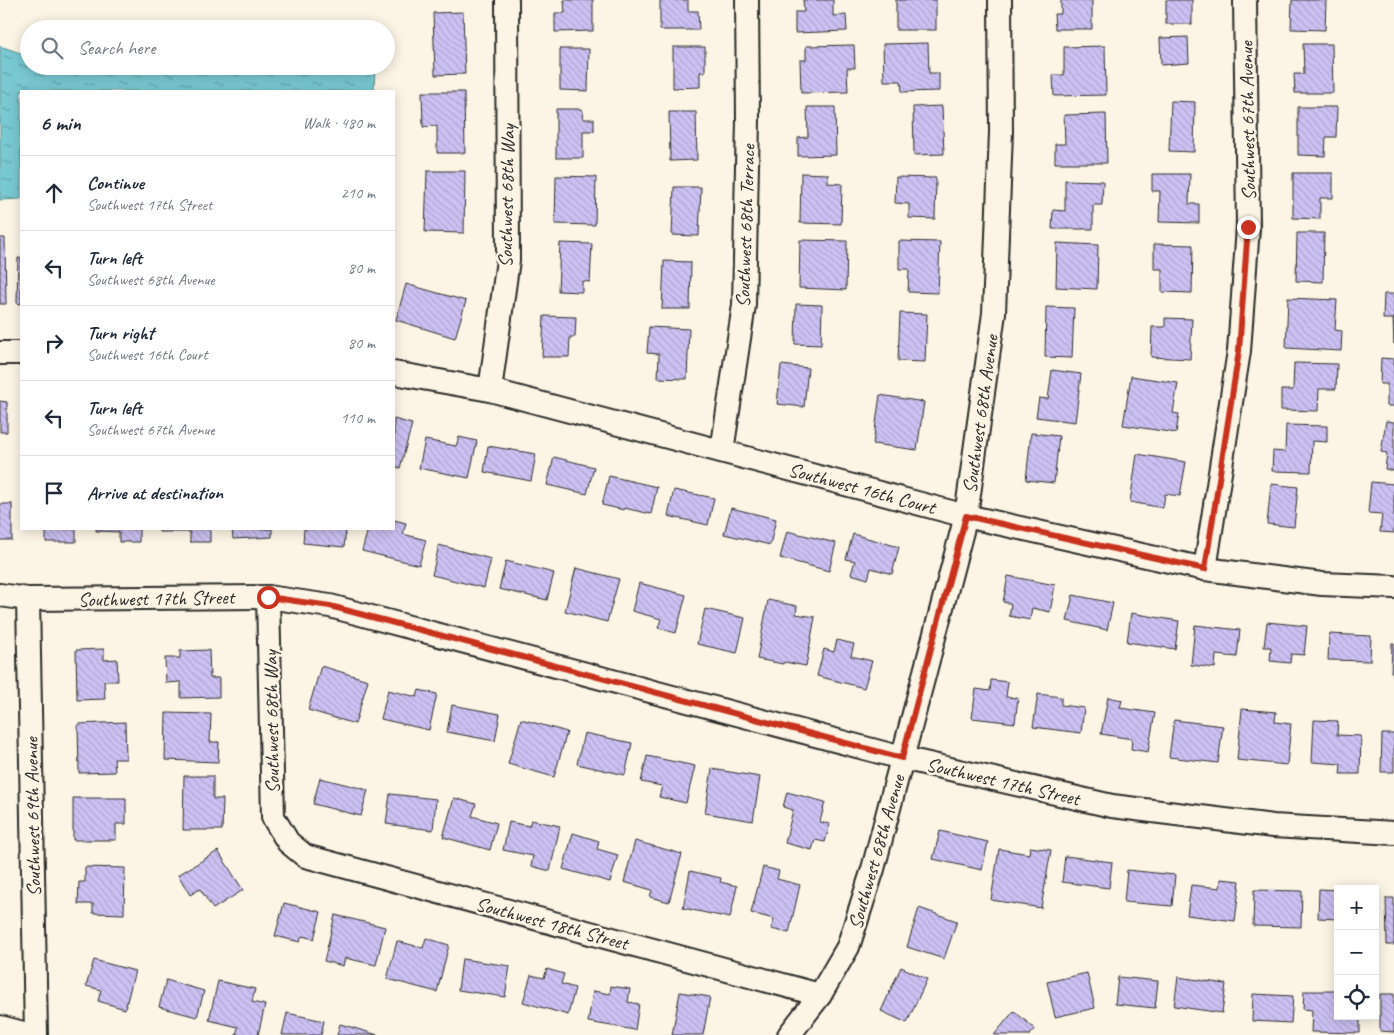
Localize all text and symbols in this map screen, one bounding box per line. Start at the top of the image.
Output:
search box [20,20,395,75]
icon: search [38,34,66,62]
text: Search here [78,36,155,60]
street label: Southwest 67th Avenue [1234,40,1261,201]
text: 6 min [40,110,81,136]
text: Walk · 480 m [303,113,375,133]
street label: Southwest 68th Way [493,122,520,268]
street label: Southwest 68th Terrace [730,143,761,308]
text: Continue [87,171,144,195]
icon: ahead [40,179,68,207]
text: 210 m [341,183,375,203]
text: Southwest 17th Street [87,195,212,215]
route end [1237,216,1260,239]
text: Turn left [87,246,142,270]
icon: left [40,254,68,282]
text: 80 m [348,258,375,278]
text: Southwest 68th Avenue [87,270,215,290]
text: Turn right [87,321,154,345]
icon: right [40,329,68,357]
street label: Southwest 68th Avenue [957,332,1004,495]
text: 80 m [348,333,375,353]
text: Southwest 16th Court [87,345,208,365]
text: Turn left [87,396,142,420]
icon: left [40,404,68,432]
text: 110 m [341,408,375,428]
text: Southwest 67th Avenue [87,420,215,440]
street label: Southwest 16th Court [786,457,940,521]
icon: arrive [40,479,68,507]
text: Arrive at destination [87,481,223,505]
street label: Southwest 17th Street [78,585,237,612]
route start [257,586,280,609]
street label: Southwest 68th Way [258,648,285,794]
street label: Southwest 69th Avenue [19,736,46,897]
street label: Southwest 17th Street [924,752,1084,812]
street label: Southwest 68th Avenue [842,771,911,932]
map controls [1334,885,1379,1020]
button: + [1334,885,1379,930]
street label: Southwest 18th Street [473,891,633,956]
button: − [1334,930,1379,975]
button: locate [1334,975,1379,1020]

